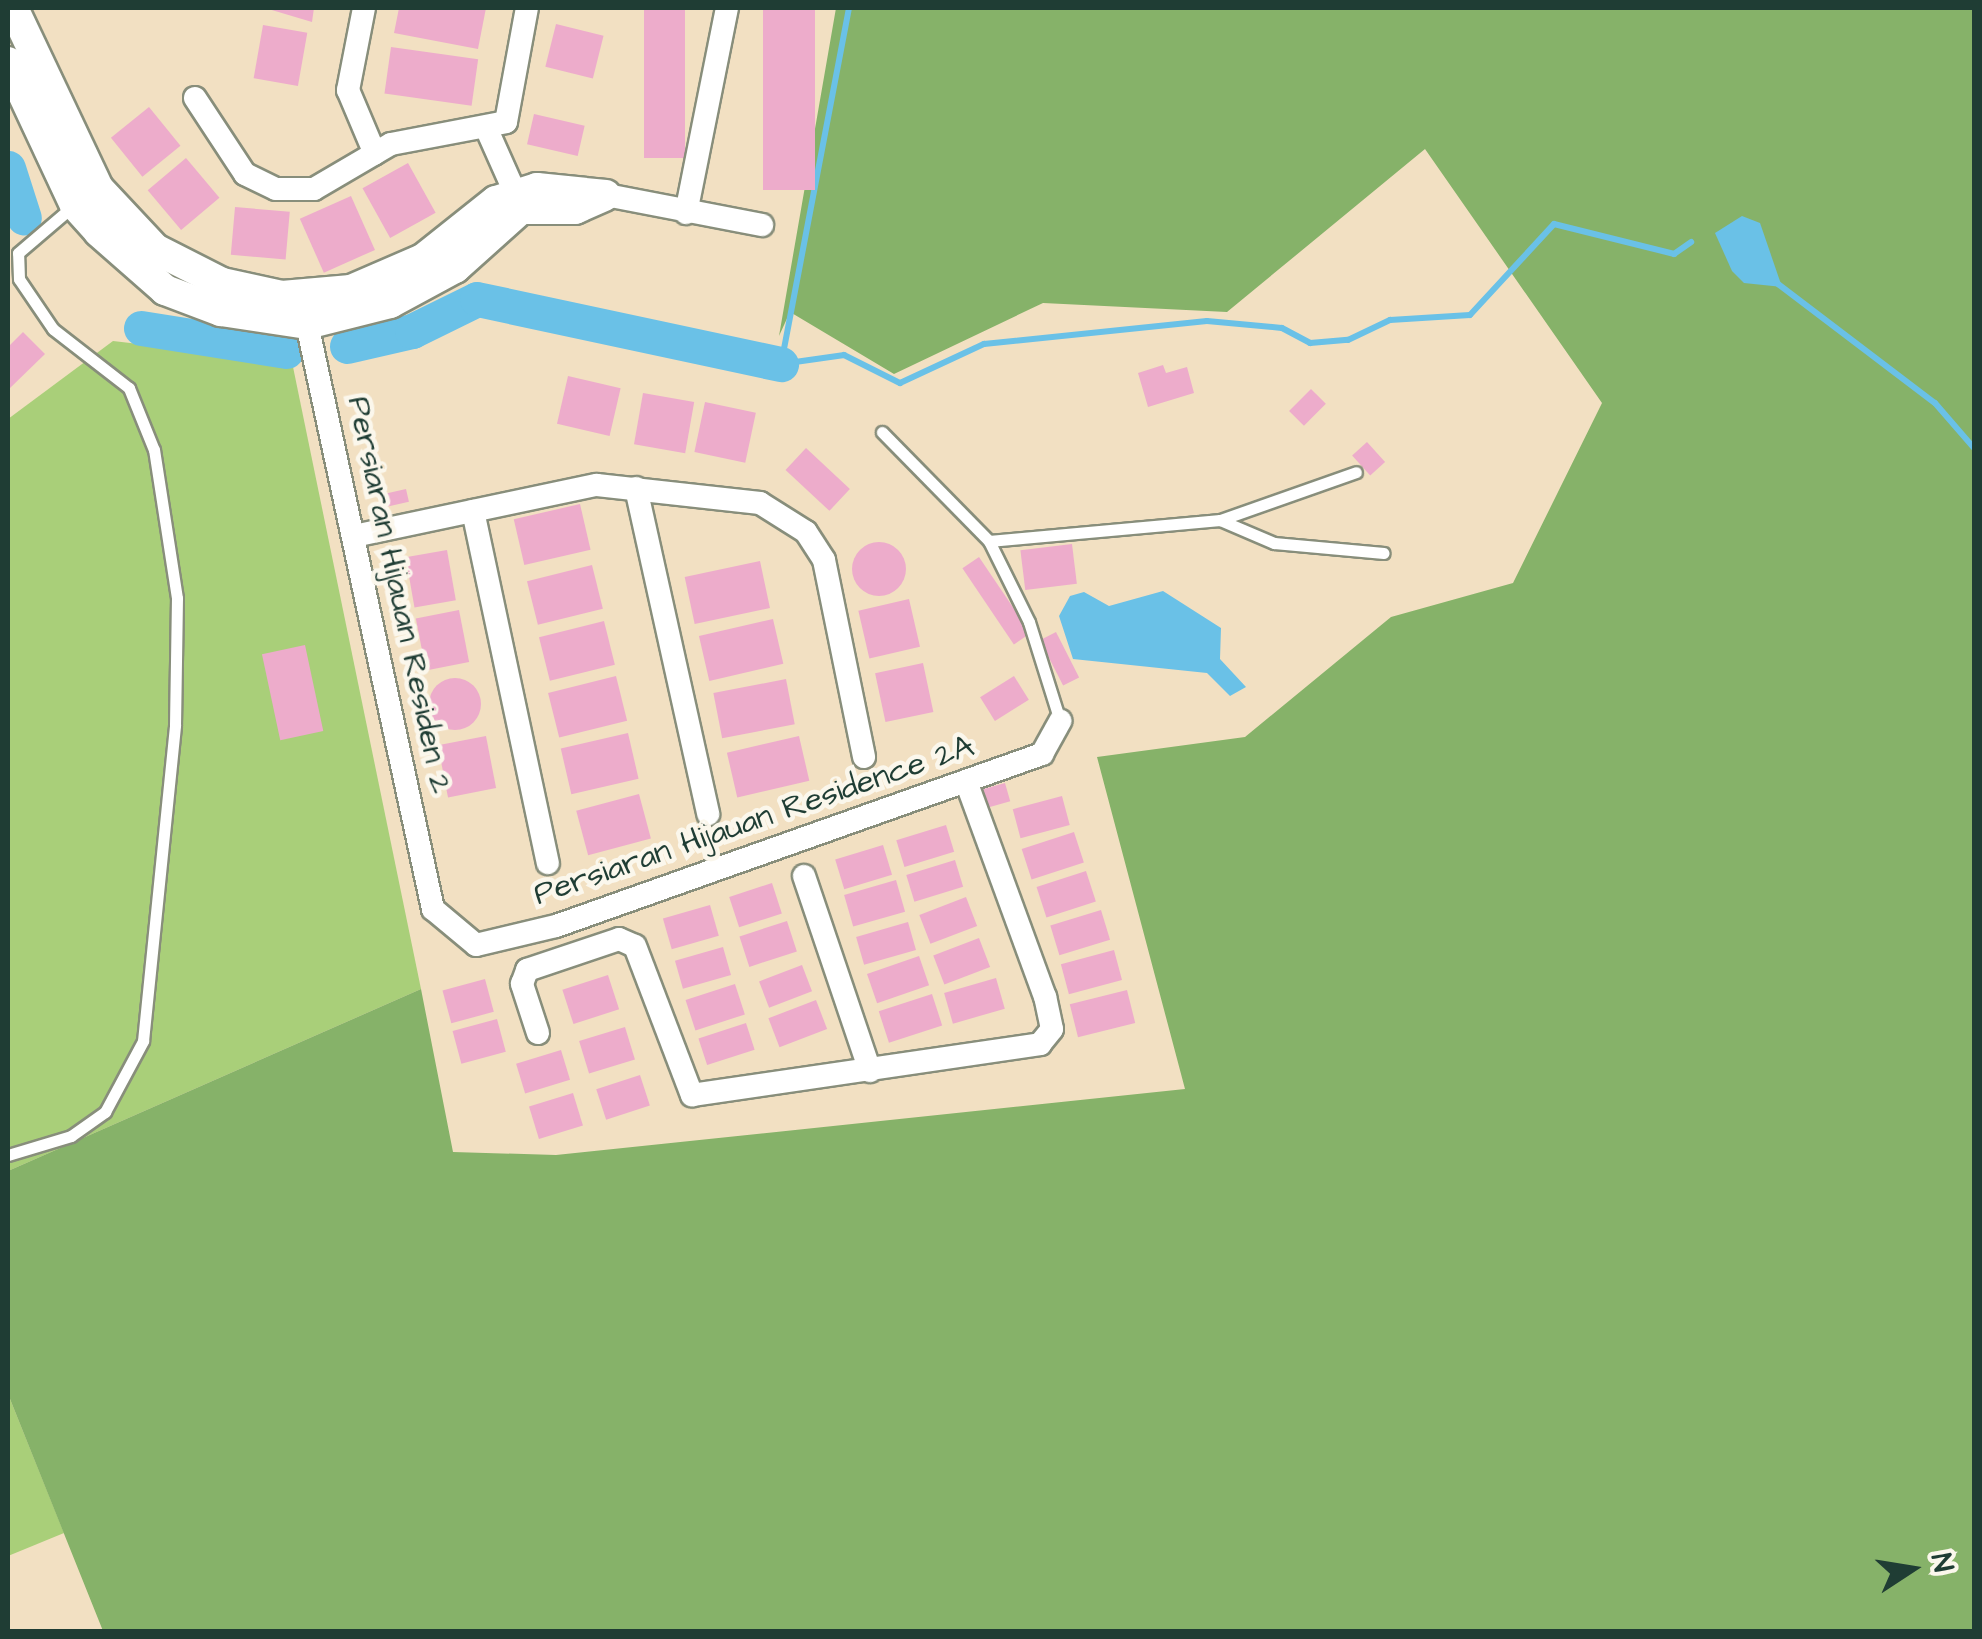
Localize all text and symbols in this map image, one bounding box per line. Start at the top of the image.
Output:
street label: Persiaran Hijauan Residen 2 [338,393,460,797]
street label: Persiaran Hijauan Residence 2A [529,728,979,914]
north arrow [1862,1519,1962,1619]
text: N [1921,1550,1963,1575]

